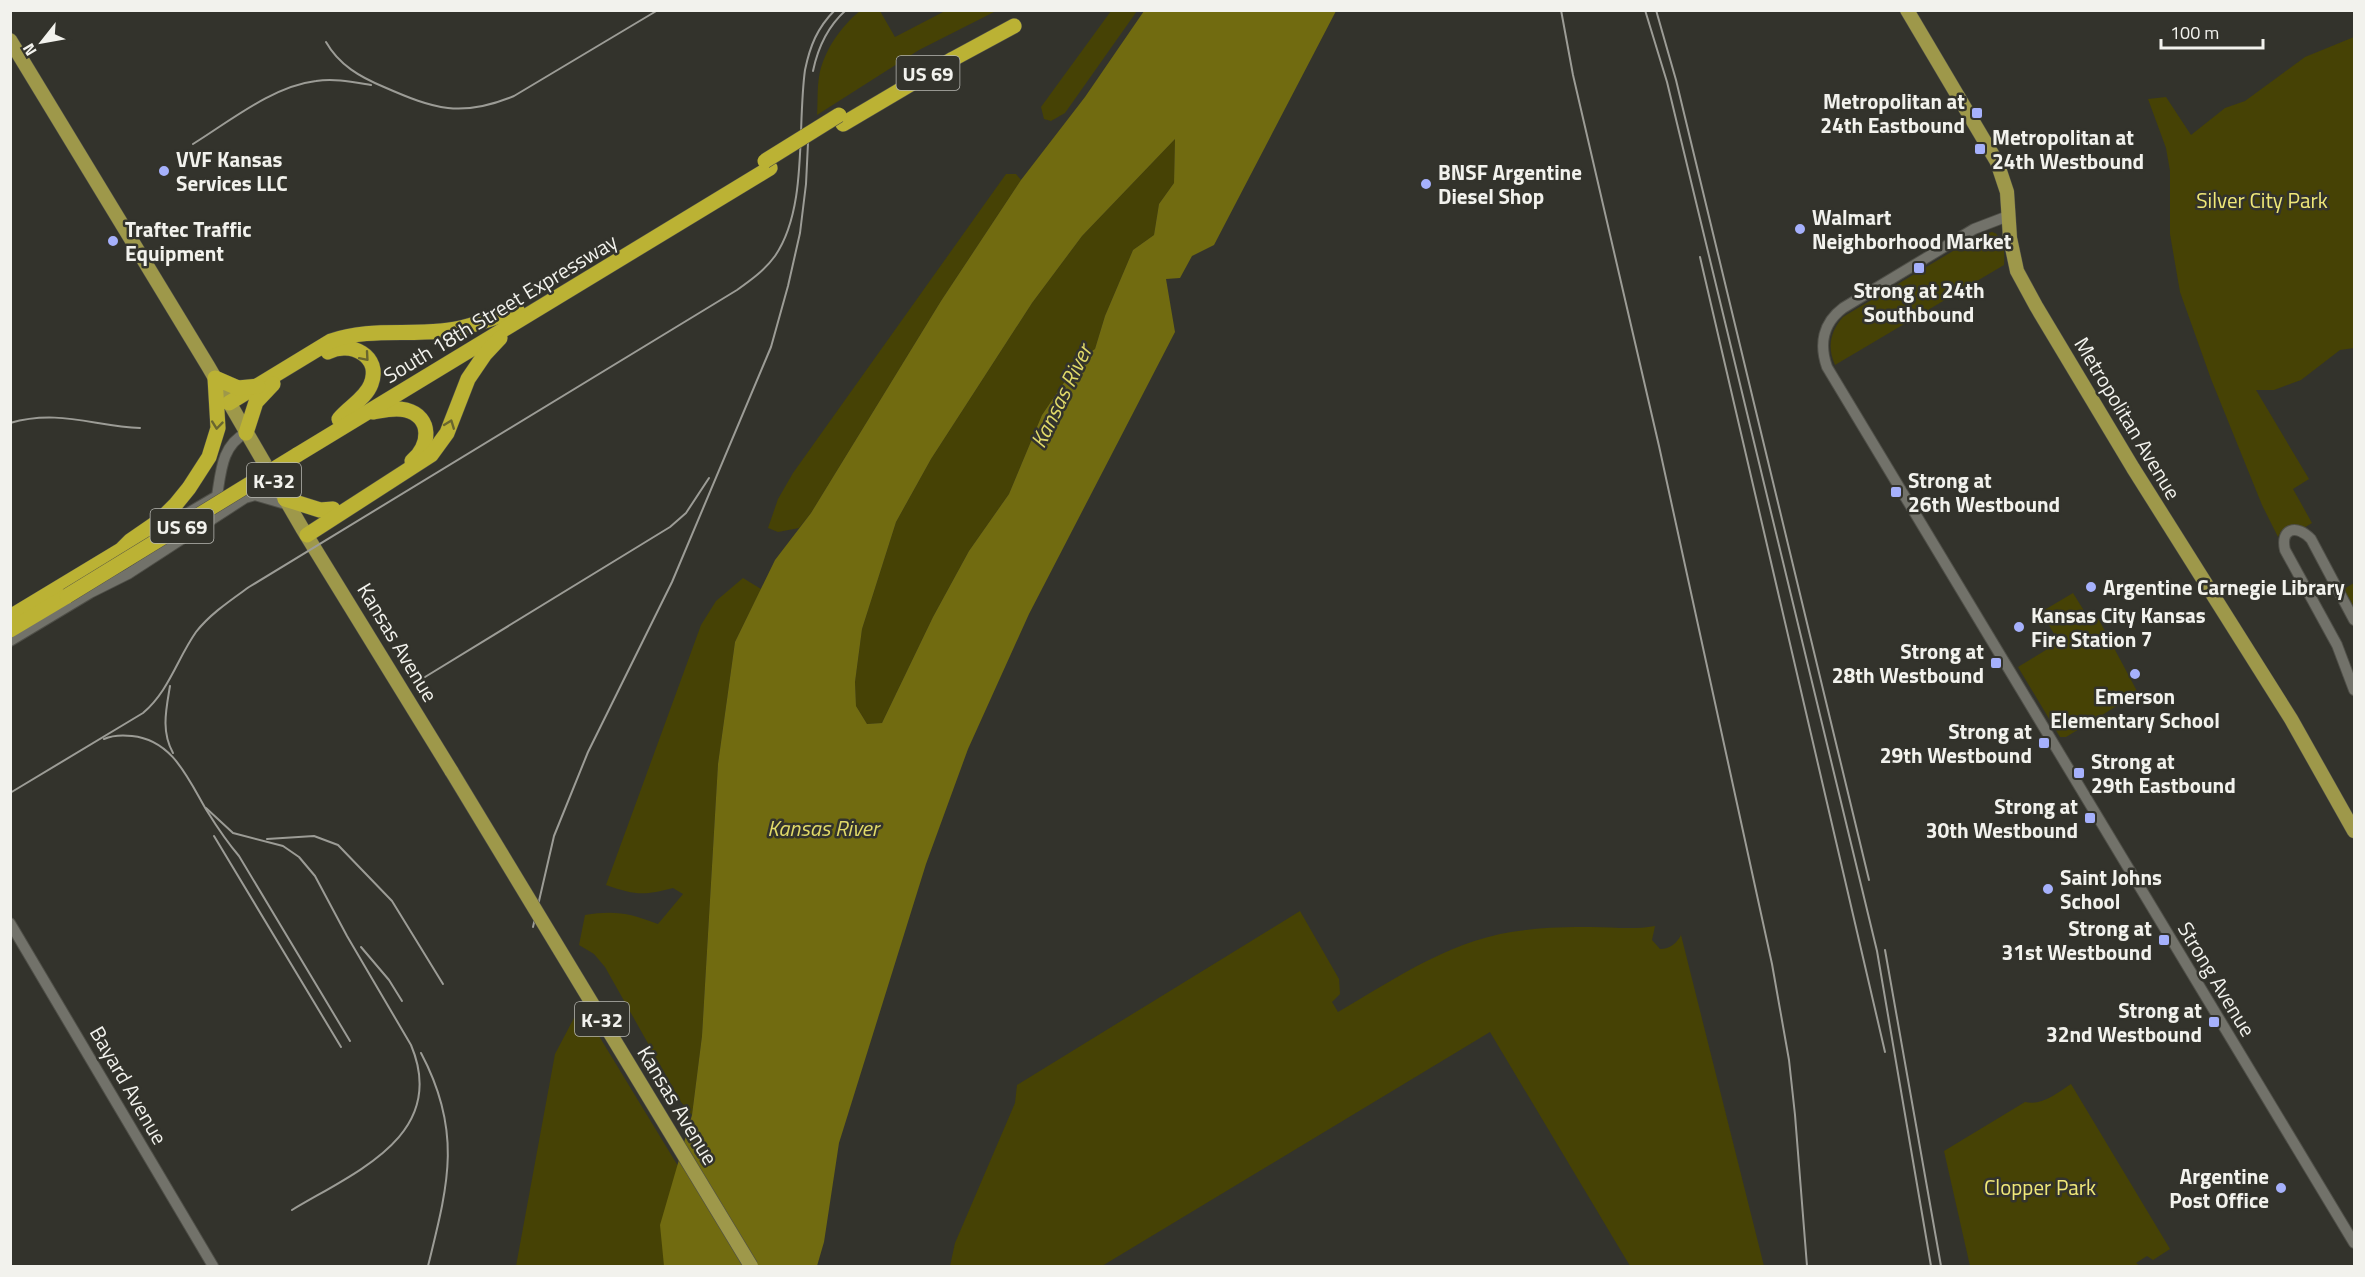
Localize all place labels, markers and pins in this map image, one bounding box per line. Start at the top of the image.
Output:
place label: Metropolitan at 24th Eastbound [1820,85,1965,141]
marker: Metropolitan at 24th Eastbound [1970,106,1984,120]
place label: Metropolitan at 24th Westbound [1992,121,2144,177]
marker: Metropolitan at 24th Westbound [1973,142,1987,156]
place label: VVF Kansas Services LLC [176,143,288,199]
place label: BNSF Argentine Diesel Shop [1438,156,1582,212]
marker: VVF Kansas Services LLC [157,164,171,178]
marker: BNSF Argentine Diesel Shop [1419,177,1433,191]
place label: Walmart Neighborhood Market [1812,201,2012,257]
place label: Traftec Traffic Equipment [125,213,252,269]
marker: Walmart Neighborhood Market [1793,222,1807,236]
marker: Traftec Traffic Equipment [106,234,120,248]
marker: Strong at 24th Southbound [1912,261,1926,275]
place label: Strong at 24th Southbound [1853,274,1985,330]
place label: Strong at 26th Westbound [1908,464,2060,520]
marker: Strong at 26th Westbound [1889,485,1903,499]
place label: Argentine Carnegie Library [2103,571,2345,603]
marker: Argentine Carnegie Library [2084,580,2098,594]
place label: Kansas City Kansas Fire Station 7 [2031,599,2206,655]
marker: Kansas City Kansas Fire Station 7 [2012,620,2026,634]
place label: Strong at 28th Westbound [1832,635,1984,691]
marker: Strong at 28th Westbound [1989,656,2003,670]
marker: Emerson Elementary School [2128,667,2142,681]
place label: Emerson Elementary School [2050,680,2220,736]
place label: Strong at 29th Westbound [1880,715,2032,771]
marker: Strong at 29th Westbound [2037,736,2051,750]
place label: Strong at 29th Eastbound [2091,745,2236,801]
marker: Strong at 29th Eastbound [2072,766,2086,780]
place label: Strong at 30th Westbound [1926,790,2078,846]
marker: Strong at 30th Westbound [2083,811,2097,825]
place label: Saint Johns School [2060,861,2162,917]
marker: Saint Johns School [2041,882,2055,896]
place label: Strong at 31st Westbound [2002,912,2152,968]
marker: Strong at 31st Westbound [2157,933,2171,947]
place label: Strong at 32nd Westbound [2046,994,2202,1050]
marker: Strong at 32nd Westbound [2207,1015,2221,1029]
place label: Argentine Post Office [2169,1160,2269,1216]
marker: Argentine Post Office [2274,1181,2288,1195]

